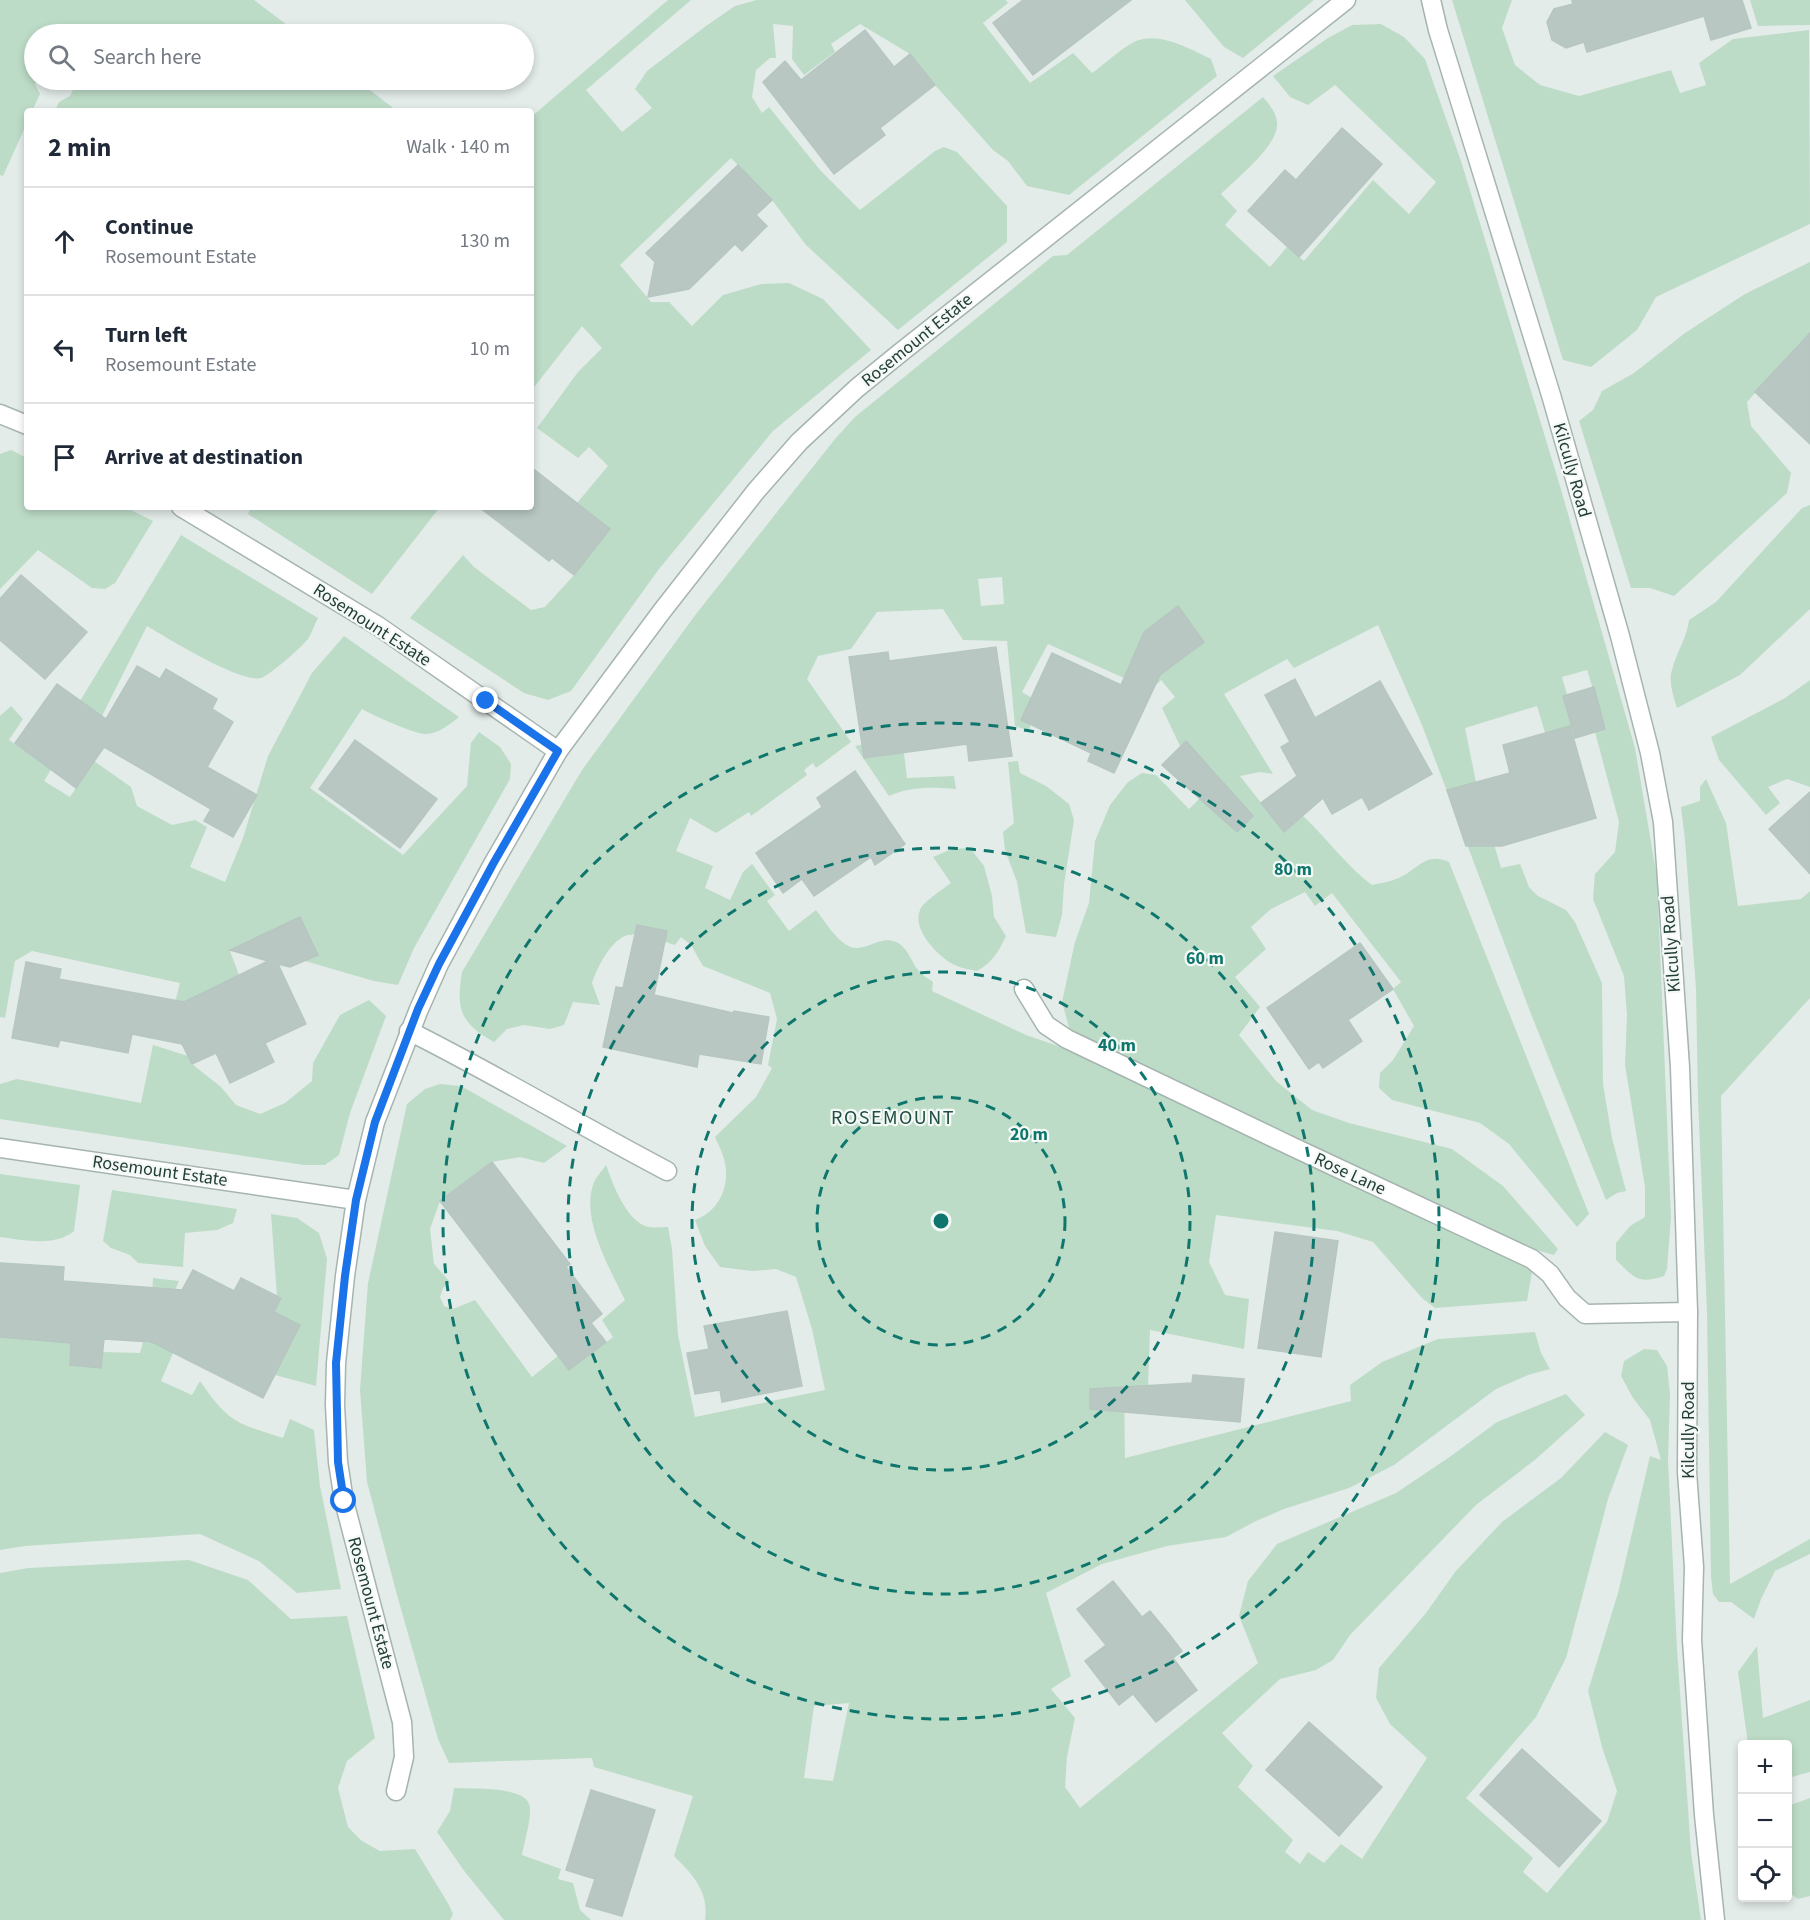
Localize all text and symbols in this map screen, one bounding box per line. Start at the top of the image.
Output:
search box [24,24,534,90]
icon: search [45,41,78,74]
text: Search here [93,41,201,73]
text: 2 min [48,129,111,166]
text: Walk · 140 m [406,133,510,161]
text: Continue [105,211,194,243]
icon: ahead [48,225,81,258]
text: 130 m [460,227,510,255]
text: Rosemount Estate [105,243,256,271]
street label: Rosemount Estate [856,287,978,393]
text: Turn left [105,319,187,351]
icon: left [48,333,81,366]
text: 10 m [470,335,510,363]
text: Rosemount Estate [105,351,256,379]
street label: Kilcully Road [1547,420,1597,520]
icon: arrive [48,441,81,474]
text: Arrive at destination [105,441,303,473]
street label: Rosemount Estate [308,577,436,673]
route end [472,687,498,713]
text: 80 m [1274,857,1312,882]
street label: Kilcully Road [1655,895,1687,993]
text: 60 m [1186,946,1224,971]
text: 40 m [1098,1033,1136,1058]
district label: ROSEMOUNT [831,1104,955,1132]
text: 20 m [1010,1122,1048,1147]
street label: Rose Lane [1310,1147,1390,1202]
street label: Rosemount Estate [91,1149,229,1193]
centre of rings [931,1211,951,1231]
street label: Kilcully Road [1676,1381,1701,1479]
route start [330,1487,356,1513]
street label: Rosemount Estate [341,1534,401,1672]
map controls [1738,1740,1792,1902]
button: + [1738,1740,1792,1794]
button: − [1738,1794,1792,1848]
button: locate [1738,1848,1792,1902]

